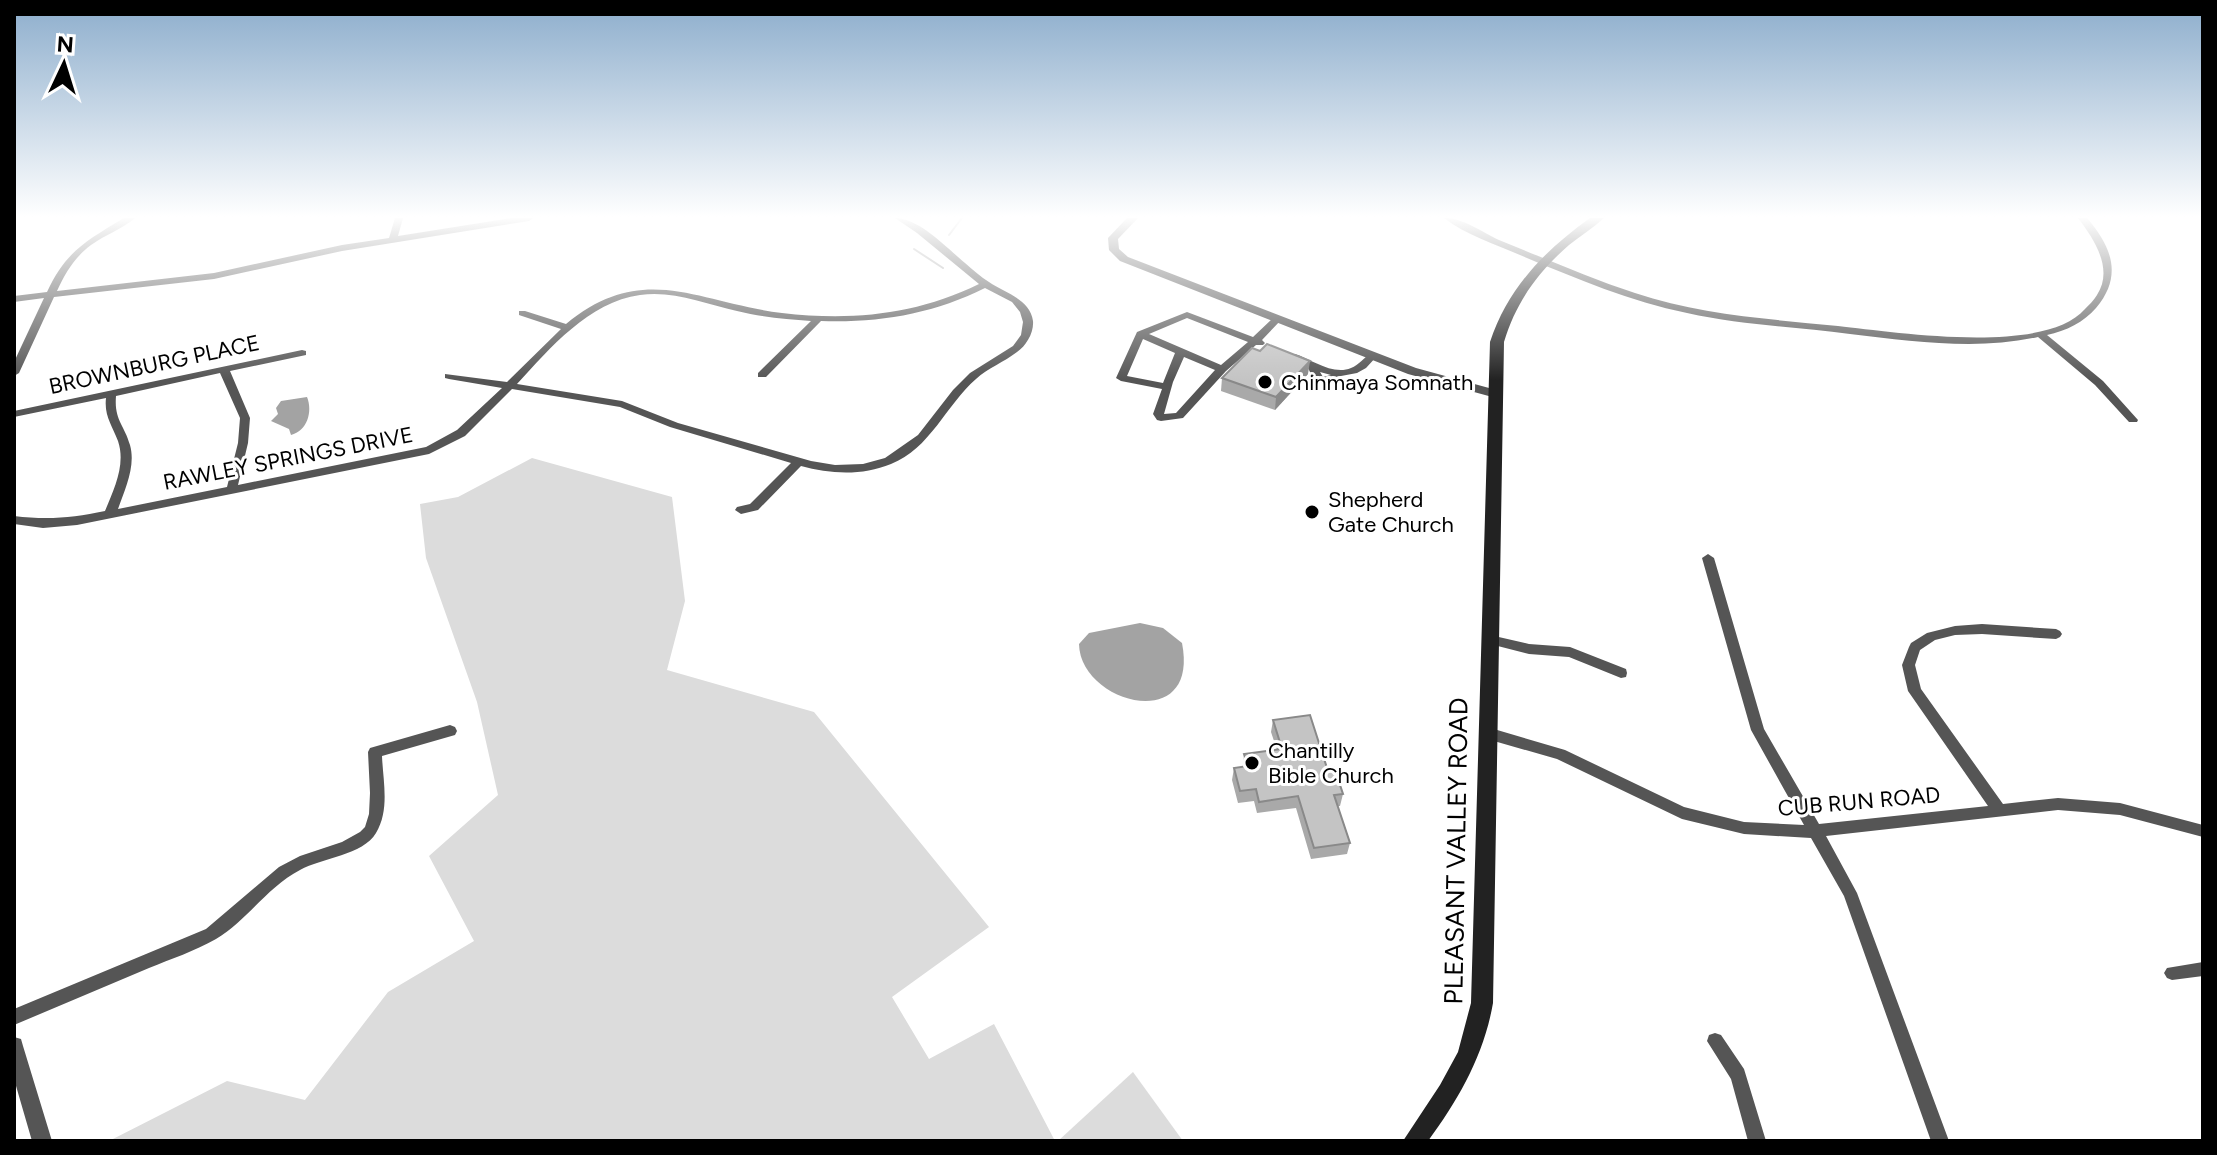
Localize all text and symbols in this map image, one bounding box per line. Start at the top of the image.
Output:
north arrow [24,24,104,104]
text: N [56,30,75,59]
street label: BROWNBURG PLACE [46,329,262,400]
place label: Chinmaya Somnath [1281,369,1473,396]
marker: Chinmaya Somnath [1256,373,1274,391]
street label: RAWLEY SPRINGS DRIVE [161,421,415,496]
place label: Shepherd Gate Church [1328,486,1454,538]
marker: Shepherd Gate Church [1303,503,1321,521]
street label: PLEASANT VALLEY ROAD [1437,697,1475,1005]
place label: Chantilly Bible Church [1268,737,1394,789]
marker: Chantilly Bible Church [1243,754,1261,772]
street label: CUB RUN ROAD [1777,781,1941,822]

